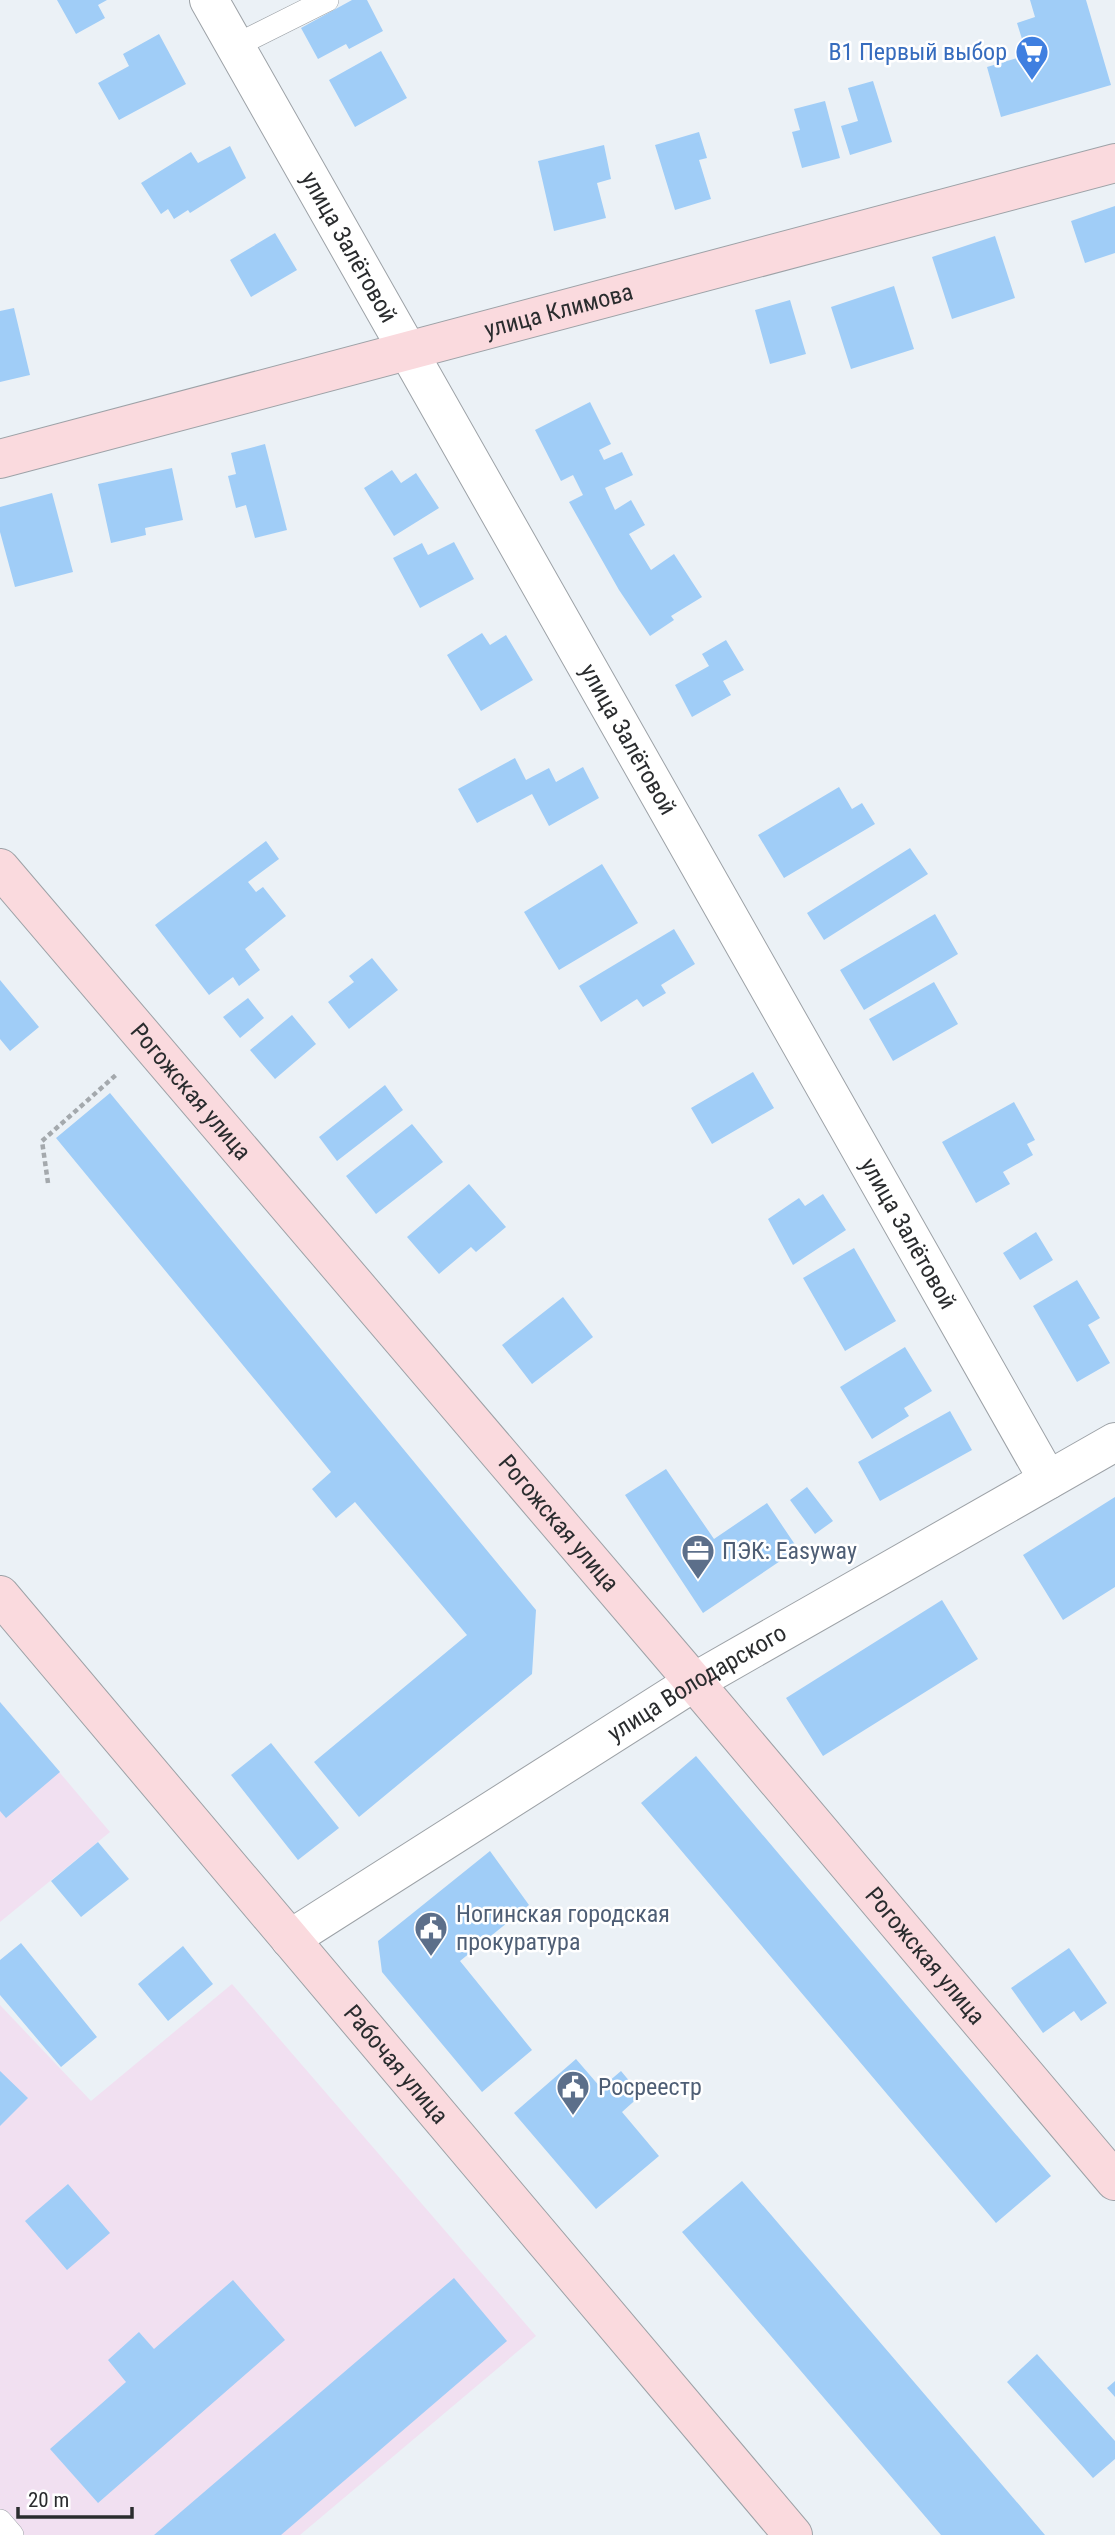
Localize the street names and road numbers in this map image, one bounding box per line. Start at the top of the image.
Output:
street label: улица Залётовой [295,167,403,327]
street label: улица Климова [481,278,636,344]
street label: улица Залётовой [574,659,682,820]
street label: Рогожская улица [125,1018,257,1166]
street label: улица Залётовой [854,1153,962,1314]
street label: Рогожская улица [493,1449,625,1597]
street label: улица Володарского [603,1618,791,1747]
street label: Рогожская улица [859,1882,991,2030]
street label: Рабочая улица [338,1999,454,2129]

